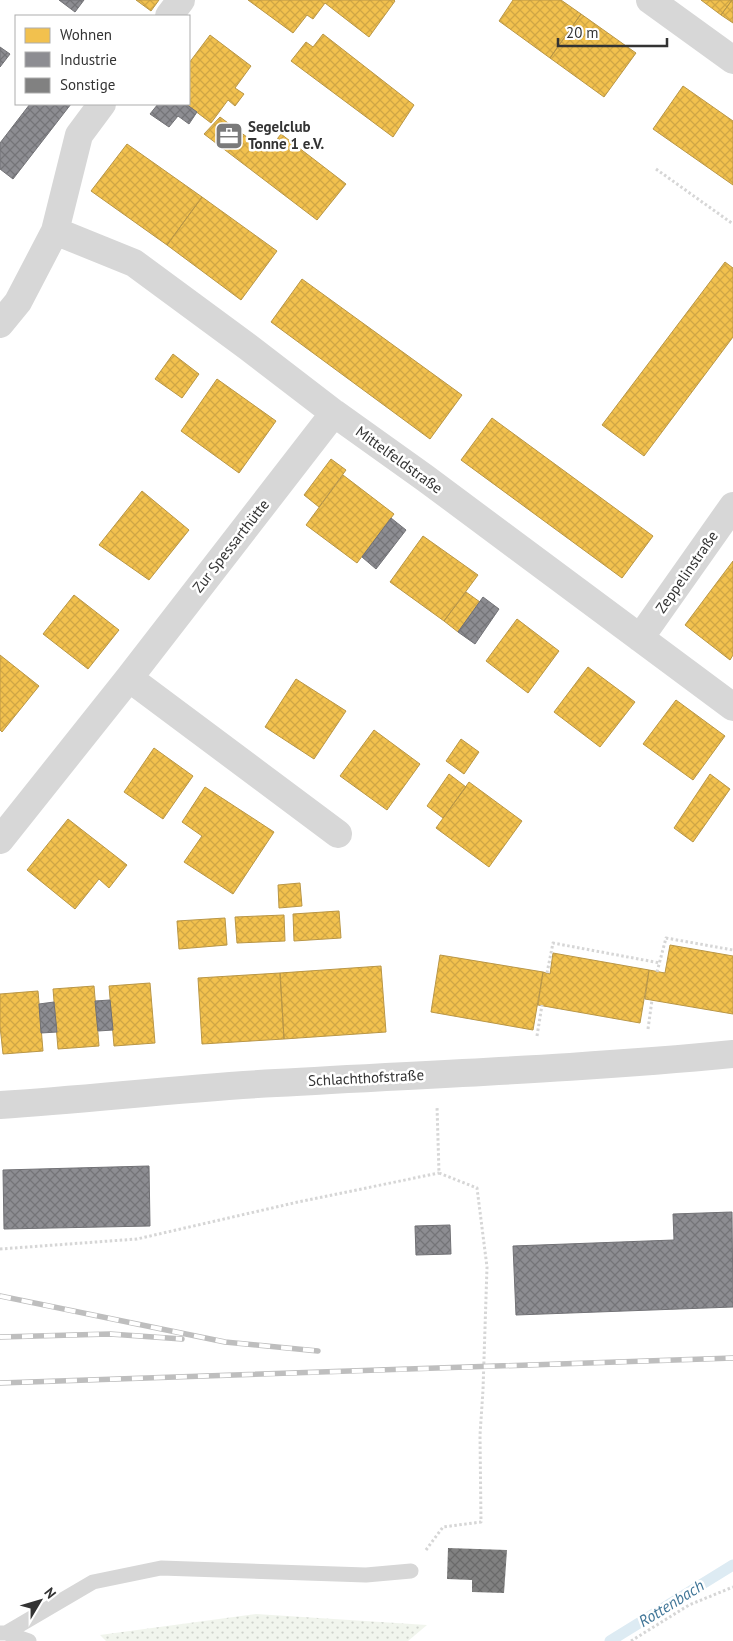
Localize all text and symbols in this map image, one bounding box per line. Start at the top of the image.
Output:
legend [15,15,190,105]
scale bar [558,15,667,47]
text: 20 m [566,23,599,42]
text: Wohnen [60,25,112,44]
text: Industrie [60,50,117,69]
text: Sonstige [60,75,115,94]
place label: Segelclub Tonne 1 e.V. [248,117,324,153]
office icon: Segelclub Tonne 1 e.V. [214,121,244,151]
street label: Mittelfeldstraße [352,422,447,498]
street label: Zur Spessarthütte [188,495,273,596]
street label: Zeppelinstraße [651,527,722,616]
street label: Schlachthofstraße [308,1065,424,1090]
water label: Rottenbach [635,1575,707,1631]
north arrow [15,1576,65,1626]
text: N [40,1584,60,1602]

